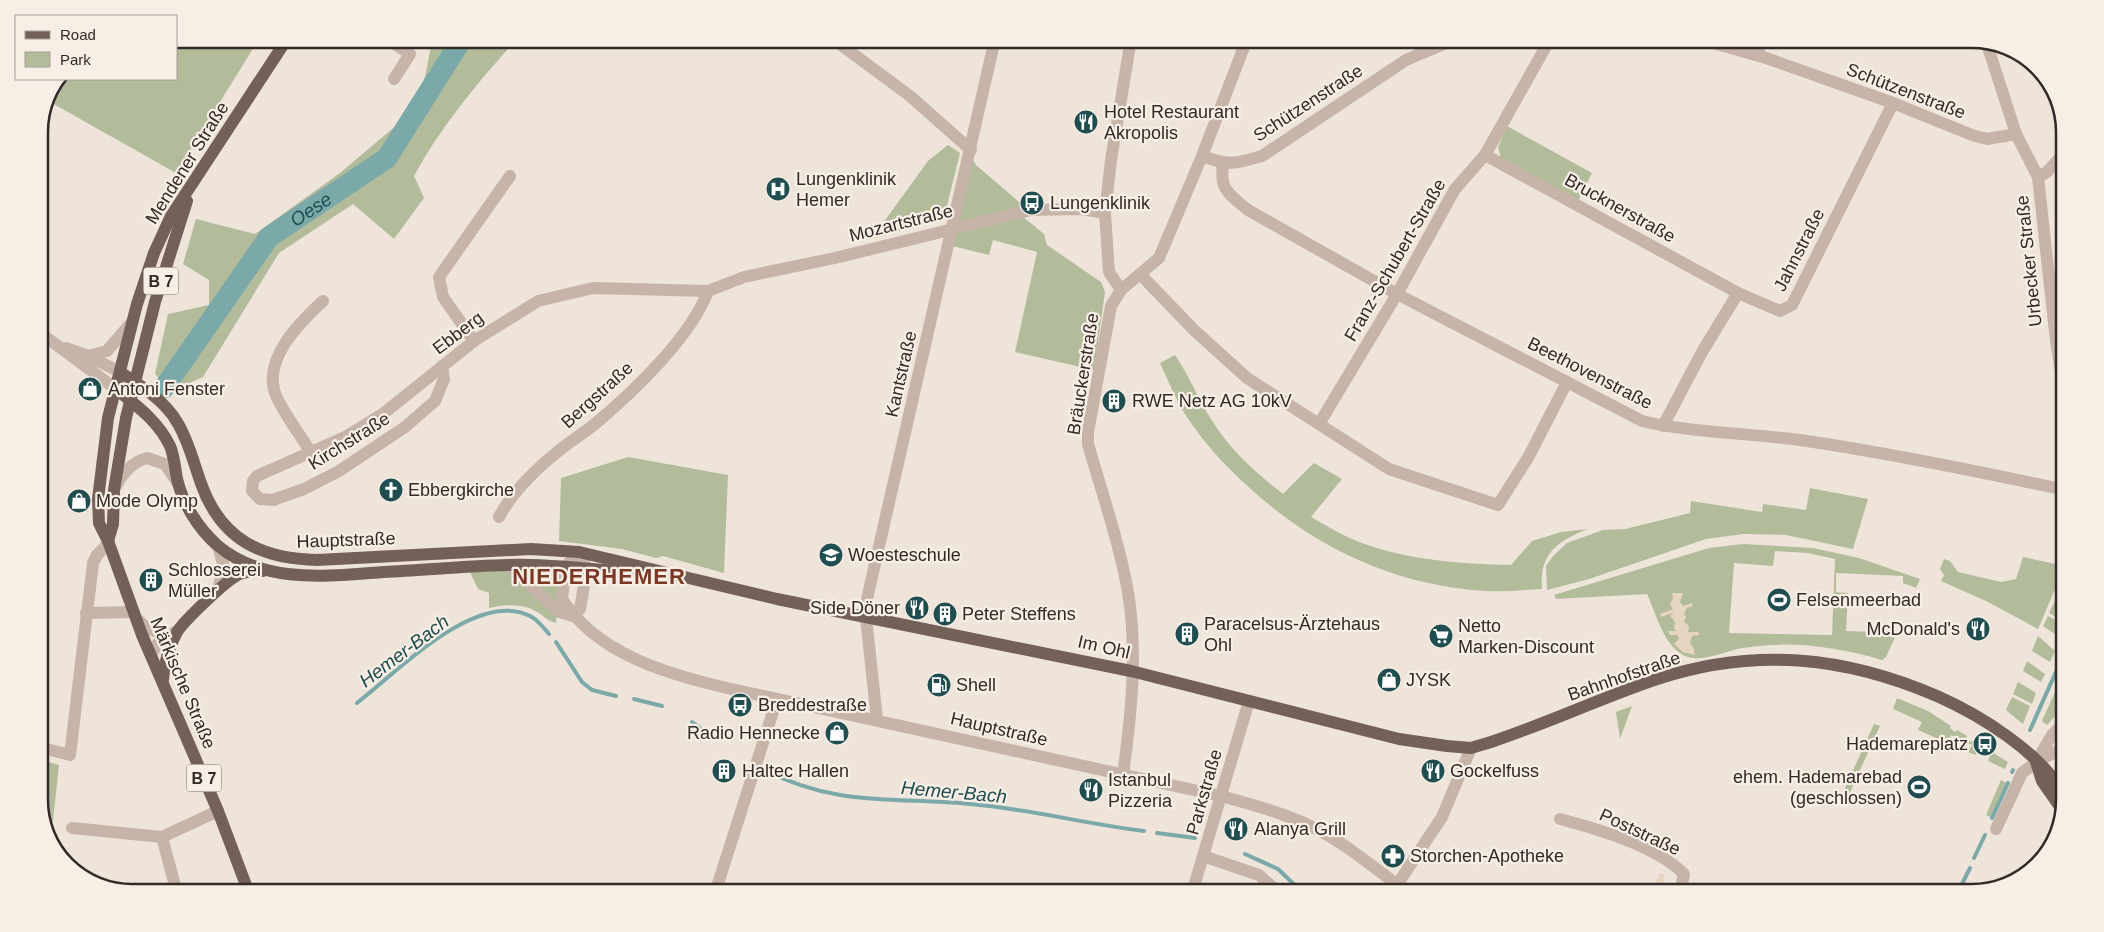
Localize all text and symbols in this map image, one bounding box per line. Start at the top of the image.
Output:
legend [15,15,178,80]
text: Road [60,26,96,43]
text: Park [60,51,91,68]
street label: Schützenstraße [1844,59,1968,123]
street label: Schützenstraße [1250,60,1366,146]
street label: Mendener Straße [141,98,233,228]
place label: Hotel Restaurant Akropolis [1104,102,1239,143]
restaurant icon: Hotel Restaurant Akropolis [1073,109,1099,135]
place label: Lungenklinik Hemer [796,169,897,210]
street label: Brucknerstraße [1561,169,1679,247]
street label: Franz-Schubert-Straße [1340,175,1450,345]
hospital icon: Lungenklinik Hemer [765,176,791,202]
water label: Oese [286,188,335,231]
bus stop icon: Lungenklinik [1019,190,1045,216]
place label: Lungenklinik [1050,193,1151,213]
street label: Urbecker Straße [2012,194,2046,328]
street label: Mozartstraße [847,200,955,246]
street label: Jahnstraße [1770,205,1828,295]
road number: B 7 [144,268,178,294]
street label: Ebberg [429,308,487,358]
street label: Bräuckerstraße [1063,312,1103,436]
street label: Kantstraße [881,329,921,419]
street label: Beethovenstraße [1524,333,1656,413]
street label: Bergstraße [557,358,637,432]
shop icon: Antoni Fenster [77,376,103,402]
place label: Antoni Fenster [108,379,225,399]
building icon: RWE Netz AG 10kV [1101,388,1127,414]
place label: RWE Netz AG 10kV [1132,391,1292,411]
street label: Kirchstraße [305,408,393,474]
church icon: Ebbergkirche [378,477,404,503]
place label: Ebbergkirche [408,480,514,500]
shop icon: Mode Olymp [66,488,92,514]
place label: Mode Olymp [96,491,198,511]
street label: Hauptstraße [296,528,396,552]
school or university icon: Woesteschule [818,542,844,568]
place label: Woesteschule [848,545,961,565]
place label: Schlosserei Müller [168,560,261,601]
district label: NIEDERHEMER [512,564,686,589]
building icon: Schlosserei Müller [138,567,164,593]
sports icon: Felsenmeerbad [1766,587,1792,613]
place label: Felsenmeerbad [1796,590,1921,610]
restaurant icon: Side Döner [904,595,930,621]
place label: Side Döner [810,598,900,618]
building icon: Peter Steffens [932,601,958,627]
place label: Peter Steffens [962,604,1076,624]
water label: Hemer-Bach [355,611,453,691]
street label: Märkische Straße [146,614,220,752]
place label: Paracelsus-Ärztehaus Ohl [1204,614,1380,655]
place label: Netto Marken-Discount [1458,616,1594,657]
restaurant icon: McDonald's [1965,616,1991,642]
place label: McDonald's [1867,619,1960,639]
building icon: Paracelsus-Ärztehaus Ohl [1174,621,1200,647]
supermarket icon: Netto Marken-Discount [1428,623,1454,649]
street label: Im Ohl [1076,631,1132,663]
street label: Bahnhofstraße [1565,647,1683,705]
shop icon: JYSK [1376,667,1402,693]
place label: JYSK [1406,670,1451,690]
fuel station icon: Shell [926,672,952,698]
place label: Shell [956,675,996,695]
bus stop icon: Breddestraße [727,692,753,718]
place label: Breddestraße [758,695,867,715]
street label: Hauptstraße [948,708,1050,750]
shop icon: Radio Hennecke [824,720,850,746]
place label: Radio Hennecke [687,723,820,743]
bus stop icon: Hademareplatz [1972,731,1998,757]
place label: Hademareplatz [1846,734,1968,754]
street label: Parkstraße [1182,747,1226,837]
building icon: Haltec Hallen [711,758,737,784]
restaurant icon: Gockelfuss [1420,758,1446,784]
place label: Haltec Hallen [742,761,849,781]
place label: Gockelfuss [1450,761,1539,781]
road number: B 7 [186,764,222,791]
place label: ehem. Hademarebad (geschlossen) [1733,767,1902,808]
place label: Istanbul Pizzeria [1108,770,1173,811]
sports icon: ehem. Hademarebad (geschlossen) [1906,774,1932,800]
water label: Hemer-Bach [900,777,1008,807]
restaurant icon: Istanbul Pizzeria [1078,777,1104,803]
street label: Poststraße [1596,805,1684,859]
restaurant icon: Alanya Grill [1223,816,1249,842]
place label: Alanya Grill [1254,819,1346,839]
pharmacy icon: Storchen-Apotheke [1380,843,1406,869]
place label: Storchen-Apotheke [1410,846,1564,866]

